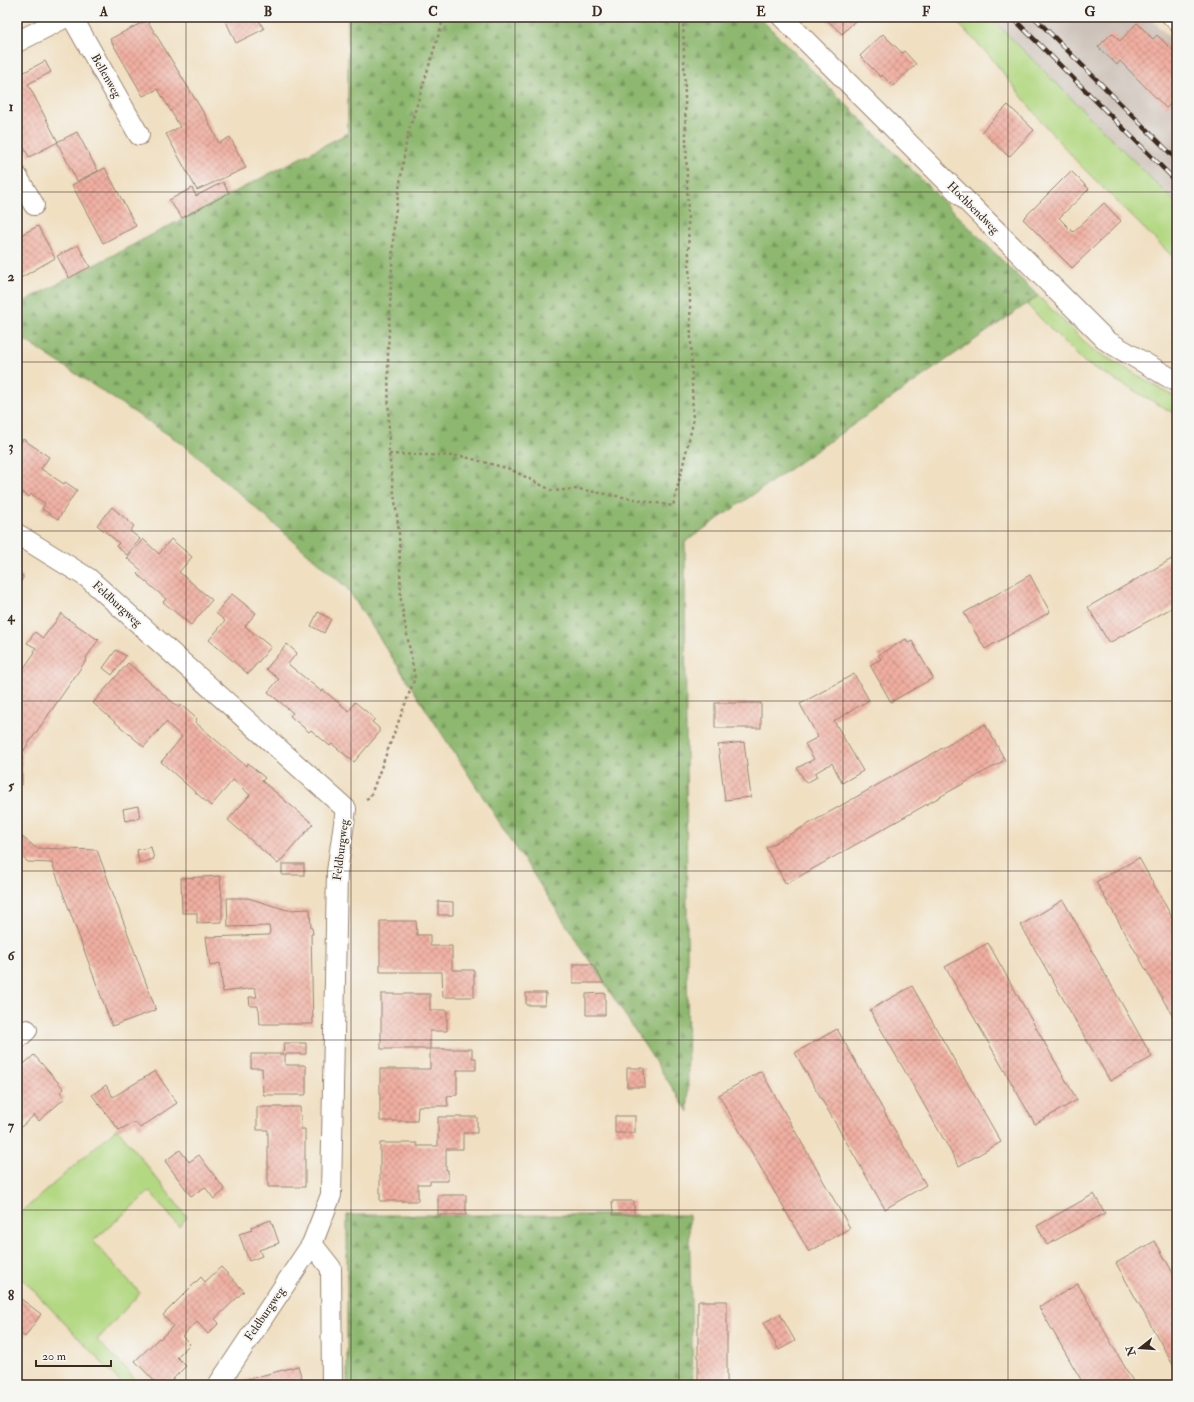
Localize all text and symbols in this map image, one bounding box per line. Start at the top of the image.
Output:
text: A [99,4,109,20]
text: B [264,4,272,20]
text: C [428,4,438,20]
text: D [592,4,603,20]
text: E [756,4,766,20]
text: F [922,4,931,20]
text: G [1085,4,1096,20]
street label: Bellenweg [87,51,125,102]
text: 1 [9,99,14,115]
street label: Hochbendweg [944,179,1003,238]
text: 2 [8,269,15,285]
text: 3 [9,439,14,455]
street label: Feldburgweg [89,578,146,631]
text: 4 [6,609,15,625]
text: 5 [8,778,14,794]
street label: Feldburgweg [330,817,352,882]
text: 6 [8,948,16,964]
text: 7 [8,1118,15,1134]
street label: Feldburgweg [241,1283,289,1344]
text: 8 [8,1288,14,1304]
north arrow [1120,1328,1160,1368]
scale bar [36,1342,111,1368]
text: N [1123,1343,1139,1358]
text: 20 m [42,1349,67,1364]

